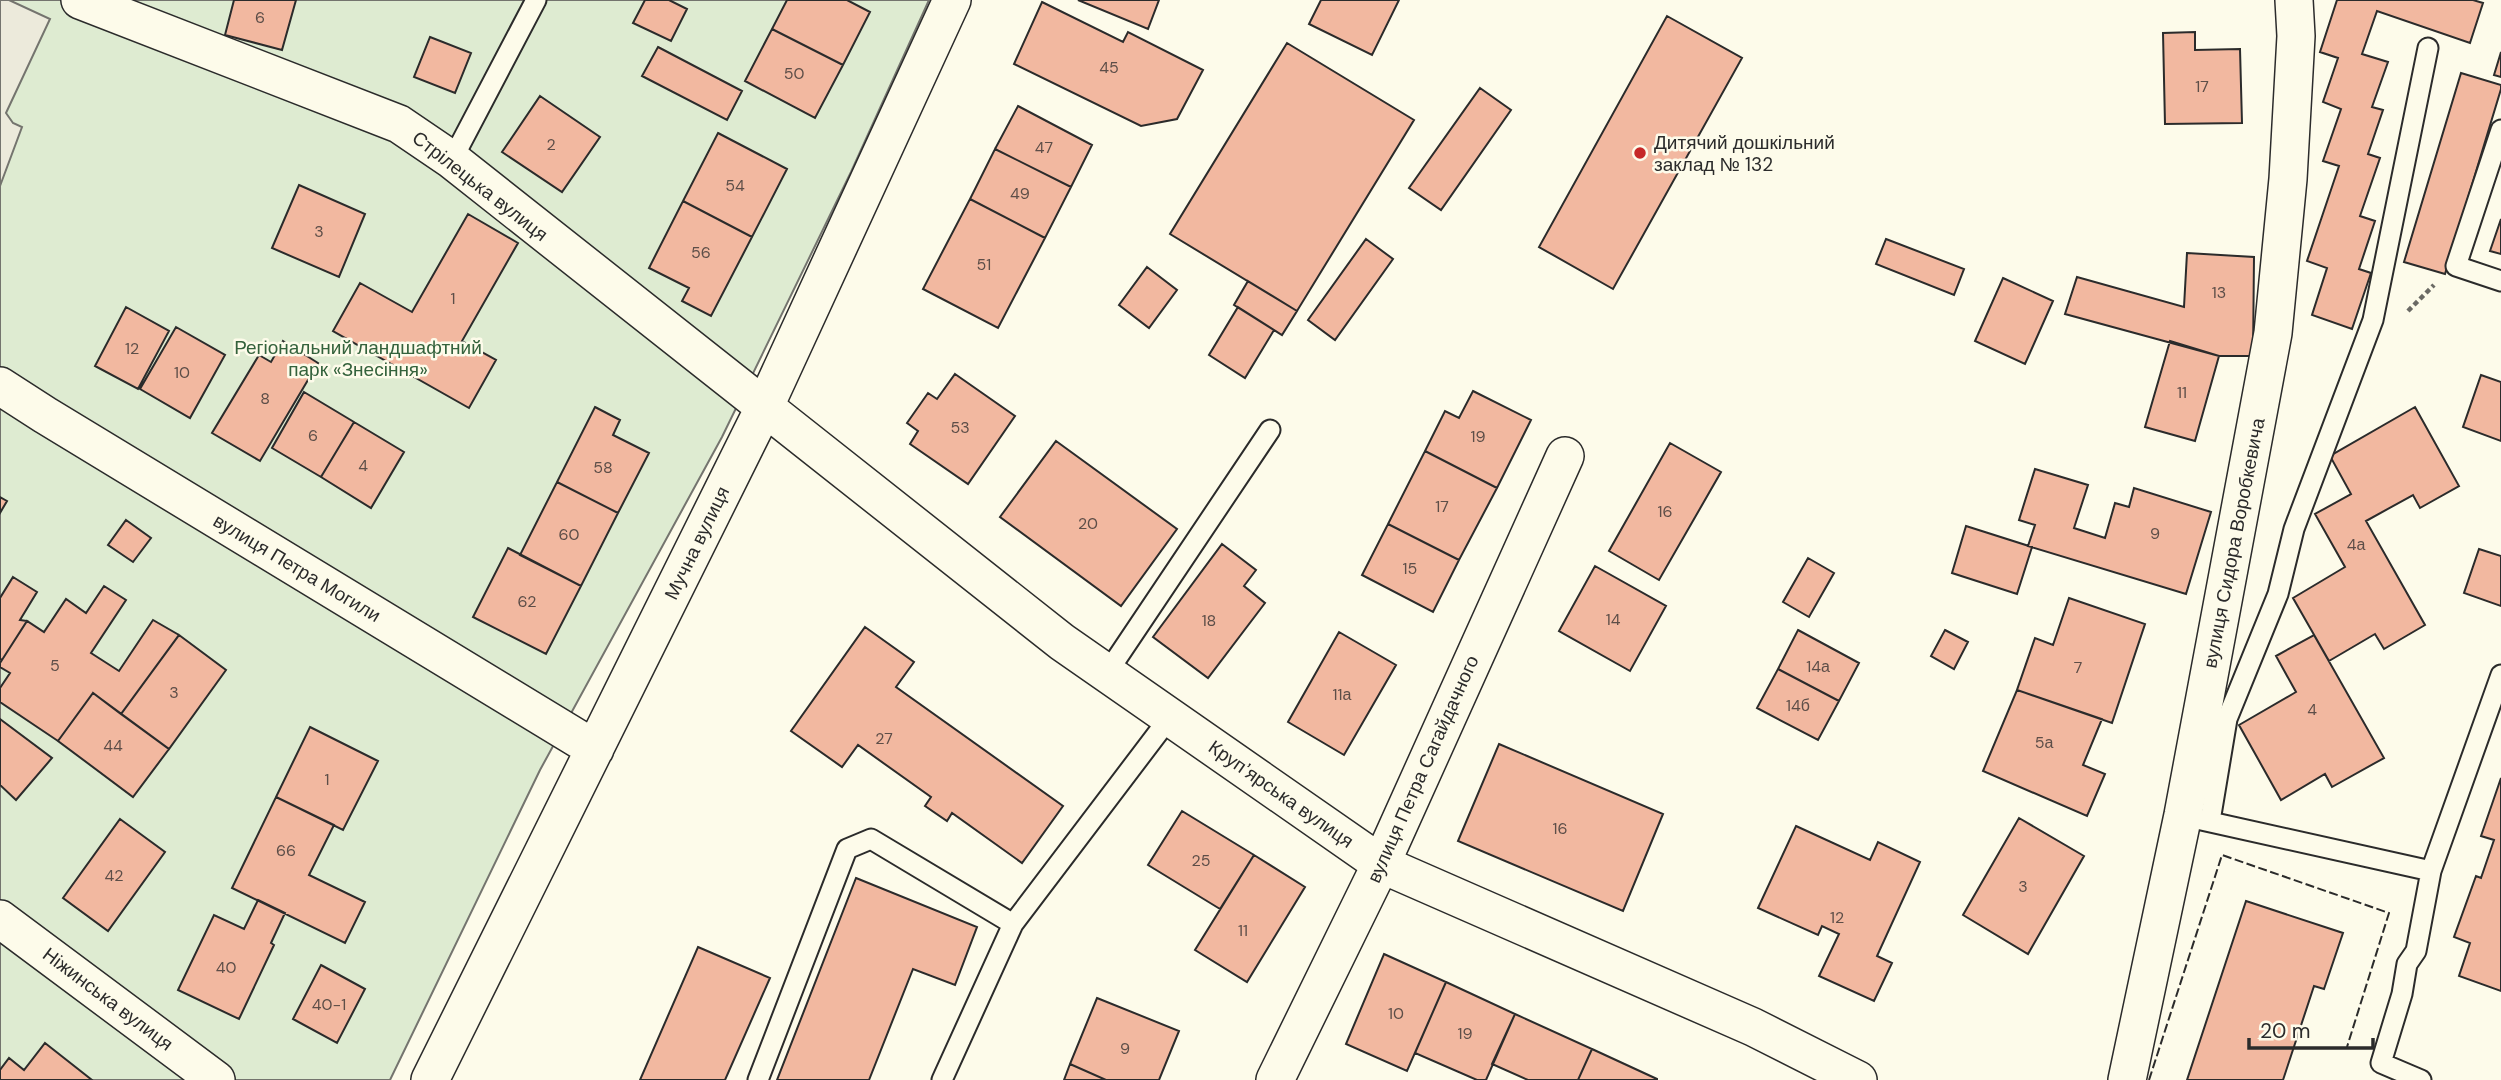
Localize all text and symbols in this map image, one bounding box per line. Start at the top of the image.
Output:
house number: 6 [255,7,265,28]
house number: 45 [1099,57,1119,78]
house number: 50 [784,63,804,84]
house number: 17 [2195,76,2209,97]
street label: Стрілецька вулиця [407,125,553,247]
place label: Дитячий дошкільний заклад № 132 [1654,130,1835,177]
house number: 2 [546,134,556,155]
house number: 47 [1035,137,1053,158]
marker: Дитячий дошкільний заклад № 132 [1632,145,1648,161]
house number: 54 [725,175,745,196]
house number: 49 [1010,183,1030,204]
house number: 3 [314,221,324,242]
house number: 56 [691,242,711,263]
house number: 51 [977,254,991,275]
house number: 13 [2212,282,2226,303]
house number: 1 [451,288,456,309]
park label: Регіональний ландшафтний парк «Знесіння» [234,335,482,382]
house number: 12 [125,338,139,359]
house number: 10 [174,362,190,383]
house number: 11 [2177,382,2187,403]
house number: 8 [260,388,270,409]
street label: вулиця Сидора Воробкевича [2197,415,2271,670]
house number: 53 [950,417,970,438]
house number: 6 [308,425,318,446]
house number: 19 [1470,426,1486,447]
house number: 4 [358,455,368,476]
house number: 58 [593,457,613,478]
street label: Мучна вулиця [659,482,735,604]
house number: 17 [1435,496,1449,517]
house number: 16 [1657,501,1673,522]
street label: вулиця Петра Могили [209,508,385,628]
house number: 20 [1078,513,1098,534]
house number: 9 [2150,523,2160,544]
house number: 60 [559,524,580,545]
house number: 4а [2347,534,2365,555]
house number: 15 [1403,558,1417,579]
house number: 62 [518,591,536,612]
house number: 14 [1606,609,1621,630]
house number: 18 [1202,610,1216,631]
street label: вулиця Петра Сагайдачного [1361,651,1485,887]
house number: 5 [50,655,60,676]
house number: 14а [1806,656,1830,677]
house number: 7 [2074,657,2082,678]
house number: 3 [169,682,179,703]
house number: 11а [1333,684,1352,705]
house number: 14б [1786,695,1810,716]
house number: 4 [2307,699,2317,720]
house number: 27 [875,728,893,749]
house number: 5а [2035,732,2053,753]
house number: 44 [103,735,123,756]
street label: Крупʼярська вулиця [1204,735,1358,853]
house number: 1 [325,769,330,790]
house number: 16 [1552,818,1568,839]
house number: 66 [276,840,296,861]
house number: 25 [1192,850,1210,871]
house number: 42 [105,865,123,886]
house number: 3 [2018,876,2028,897]
house number: 12 [1830,907,1844,928]
house number: 11 [1238,920,1248,941]
street label: Ніжинська вулиця [38,942,178,1056]
house number: 40 [216,957,236,978]
house number: 40-1 [312,994,346,1015]
house number: 10 [1388,1003,1404,1024]
scale bar [2249,1006,2373,1050]
text: 20 m [2260,1017,2311,1045]
house number: 19 [1457,1023,1473,1044]
house number: 9 [1120,1038,1130,1059]

